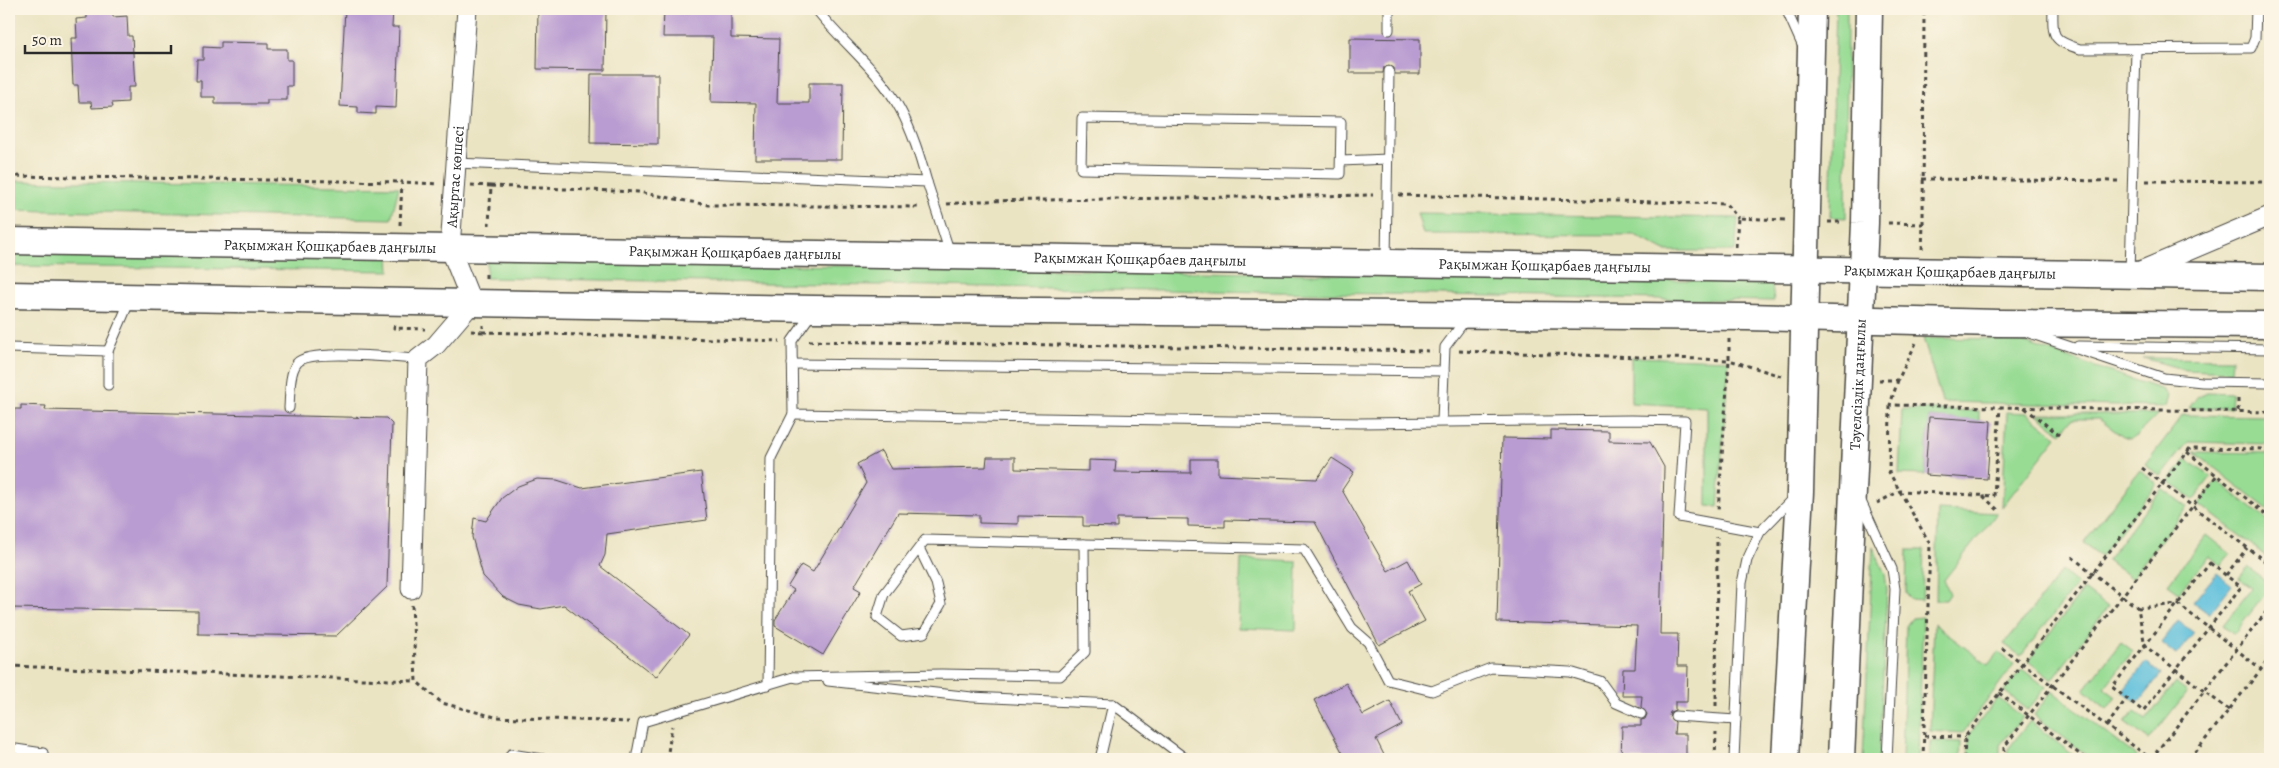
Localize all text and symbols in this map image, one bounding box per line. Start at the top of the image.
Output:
scale bar [25,22,171,54]
text: 50 m [32,30,62,50]
street label: Ақыртас көшесі [441,125,469,229]
street label: Рақымжан Қошқарбаев даңғылы [223,234,437,258]
street label: Рақымжан Қошқарбаев даңғылы [628,241,841,264]
street label: Рақымжан Қошқарбаев даңғылы [1033,247,1246,271]
street label: Рақымжан Қошқарбаев даңғылы [1438,254,1651,277]
street label: Рақымжан Қошқарбаев даңғылы [1843,260,2056,284]
street label: Тәуелсіздік даңғылы [1845,318,1871,450]

